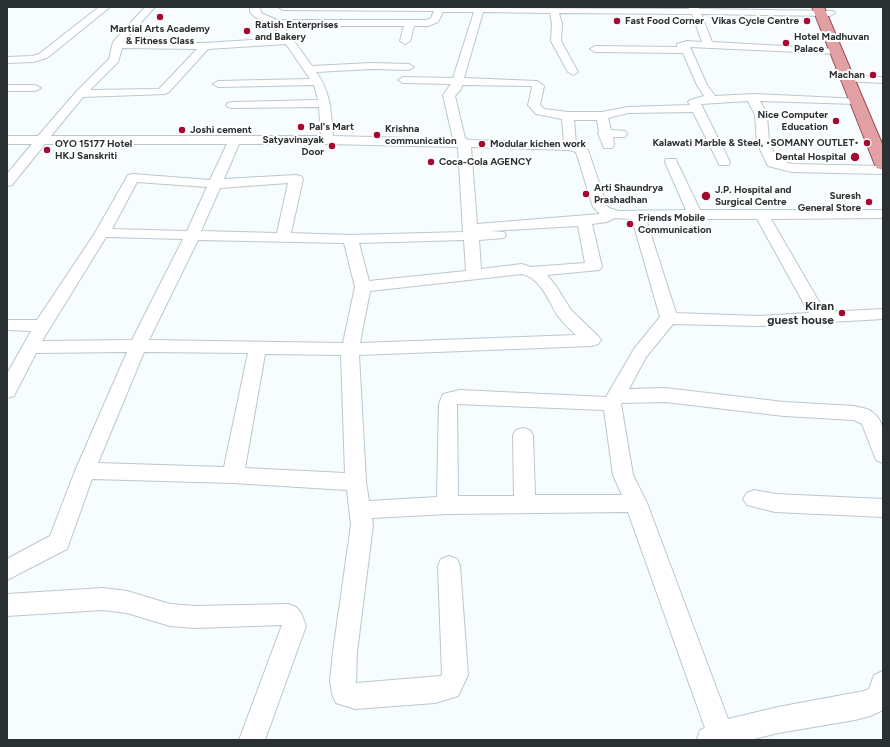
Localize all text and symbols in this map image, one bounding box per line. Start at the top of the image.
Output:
marker: Martial Arts Academy & Fitness Class [155,12,165,22]
place label: Fast Food Corner [625,15,704,27]
place label: Vikas Cycle Centre [711,15,799,27]
marker: Fast Food Corner [612,16,622,26]
marker: Vikas Cycle Centre [802,16,812,26]
place label: Ratish Enterprises and Bakery [255,19,338,42]
place label: Martial Arts Academy & Fitness Class [110,23,210,46]
marker: Ratish Enterprises and Bakery [242,26,252,36]
place label: Hotel Madhuvan Palace [794,31,869,54]
marker: Hotel Madhuvan Palace [781,38,791,48]
place label: Machan [829,69,865,81]
marker: Machan [868,70,878,80]
place label: Nice Computer Education [758,109,828,132]
marker: Nice Computer Education [831,116,841,126]
place label: Pal's Mart [309,121,354,133]
marker: Pal's Mart [296,122,306,132]
place label: Krishna communication [385,123,457,146]
place label: Joshi cement [190,124,252,136]
marker: Joshi cement [177,125,187,135]
marker: Krishna communication [372,130,382,140]
place label: Satyavinayak Door [262,134,324,158]
place label: Kalawati Marble & Steel, •SOMANY OUTLET• [653,137,859,149]
place label: OYO 15177 Hotel HKJ Sanskriti [55,138,132,162]
place label: Modular kichen work [490,138,586,150]
marker: Kalawati Marble & Steel, •SOMANY OUTLET• [862,138,872,148]
marker: Modular kichen work [477,139,487,149]
marker: Satyavinayak Door [327,141,337,151]
marker: OYO 15177 Hotel HKJ Sanskriti [42,145,52,155]
place label: Dental Hospital [775,151,846,163]
marker: Dental Hospital [849,151,861,163]
place label: Coca-Cola AGENCY [439,156,532,168]
marker: Coca-Cola AGENCY [426,157,436,167]
place label: Arti Shaundrya Prashadhan [594,182,663,206]
place label: J.P. Hospital and Surgical Centre [715,184,792,208]
marker: Arti Shaundrya Prashadhan [581,189,591,199]
marker: J.P. Hospital and Surgical Centre [700,190,712,202]
place label: Suresh General Store [798,190,861,214]
marker: Suresh General Store [864,197,874,207]
place label: Friends Mobile Communication [638,212,711,236]
marker: Friends Mobile Communication [625,219,635,229]
place label: Kiran guest house [767,299,834,327]
marker: Kiran guest house [837,308,847,318]

